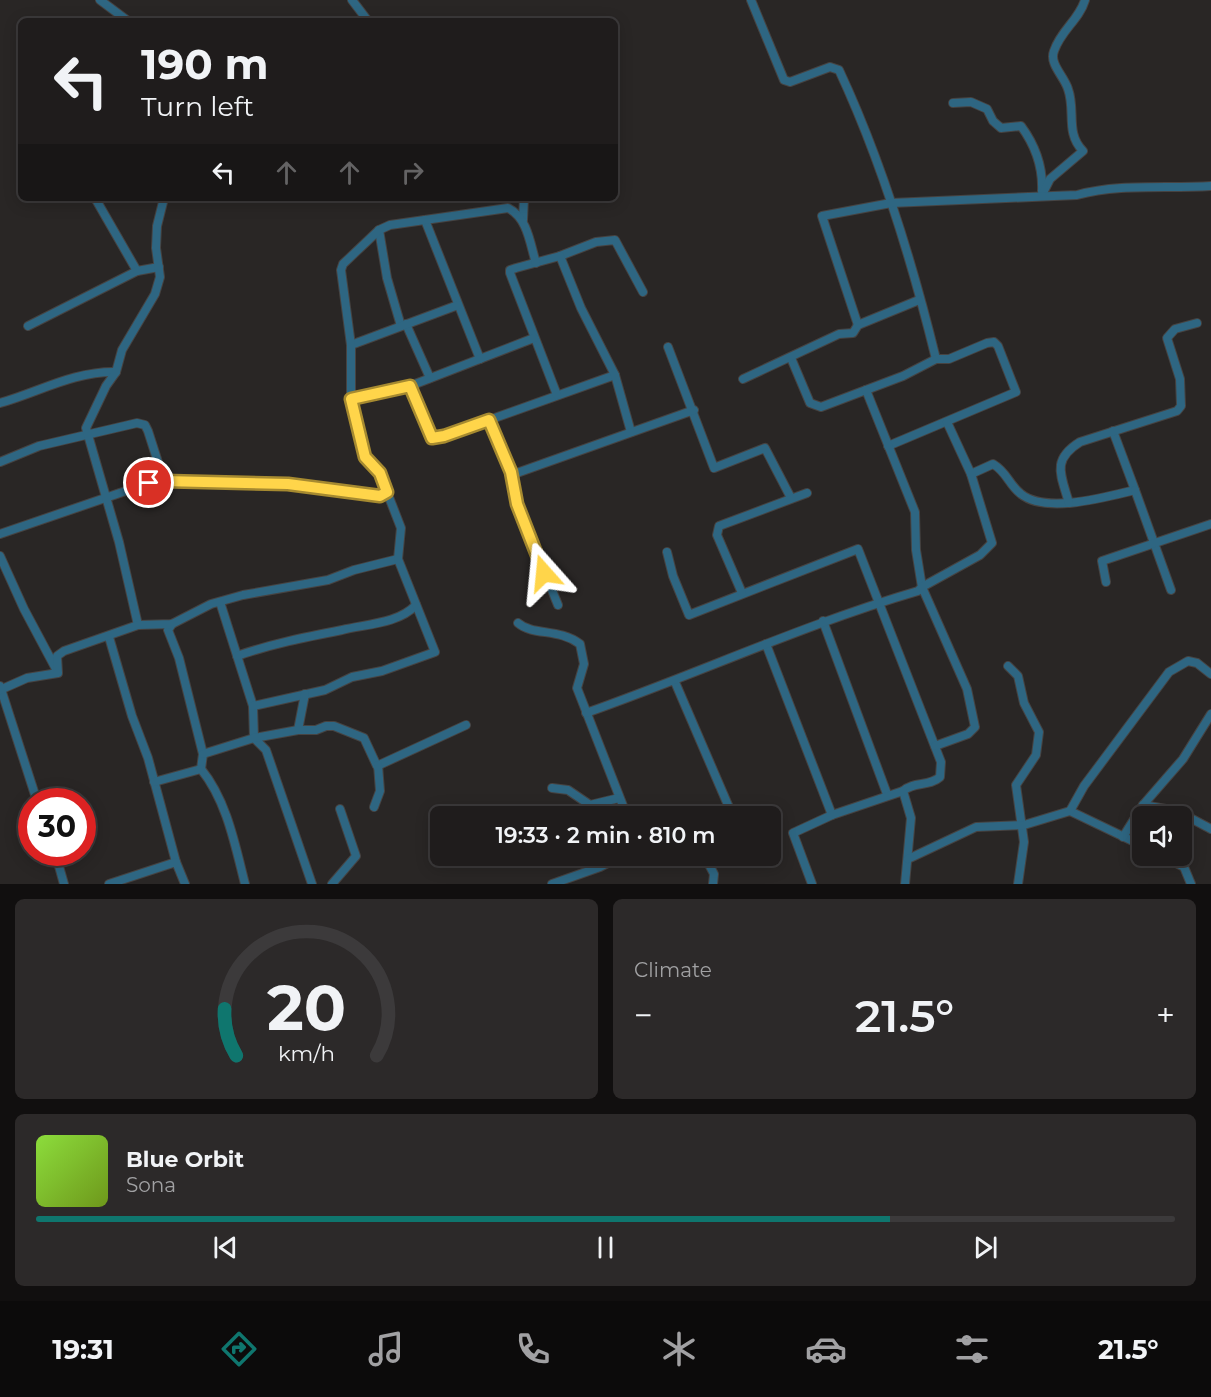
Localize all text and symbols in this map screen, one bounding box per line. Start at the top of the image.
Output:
text: 190 m [141,38,269,90]
icon: left [42,42,120,120]
text: Turn left [141,90,254,123]
icon: left [207,156,240,189]
icon: ahead [270,156,303,189]
icon: ahead [333,156,366,189]
icon: right [396,156,429,189]
pin [123,457,174,508]
icon: arrive [132,466,165,499]
position arrow [512,541,576,605]
speed limit sign: 30 [18,788,96,866]
map controls [1132,806,1192,866]
button: sound [1132,806,1192,866]
text: 19:33 · 2 min · 810 m [495,822,716,849]
text: Climate [634,958,712,982]
text: 20 [267,970,346,1046]
text: 21.5° [855,988,954,1043]
text: − [634,995,653,1035]
text: + [1156,995,1175,1035]
text: km/h [278,1040,335,1066]
text: Blue Orbit [126,1146,244,1173]
text: Sona [126,1173,176,1197]
icon: previous [209,1231,242,1264]
icon: pause [589,1231,622,1264]
icon: next [969,1231,1002,1264]
icon: directions [218,1328,260,1370]
icon: music [365,1328,407,1370]
icon: phone [512,1328,554,1370]
icon: climate [658,1328,700,1370]
icon: car [805,1328,847,1370]
icon: filters [951,1328,993,1370]
text: 19:31 [52,1333,114,1366]
text: 21.5° [1098,1333,1159,1366]

